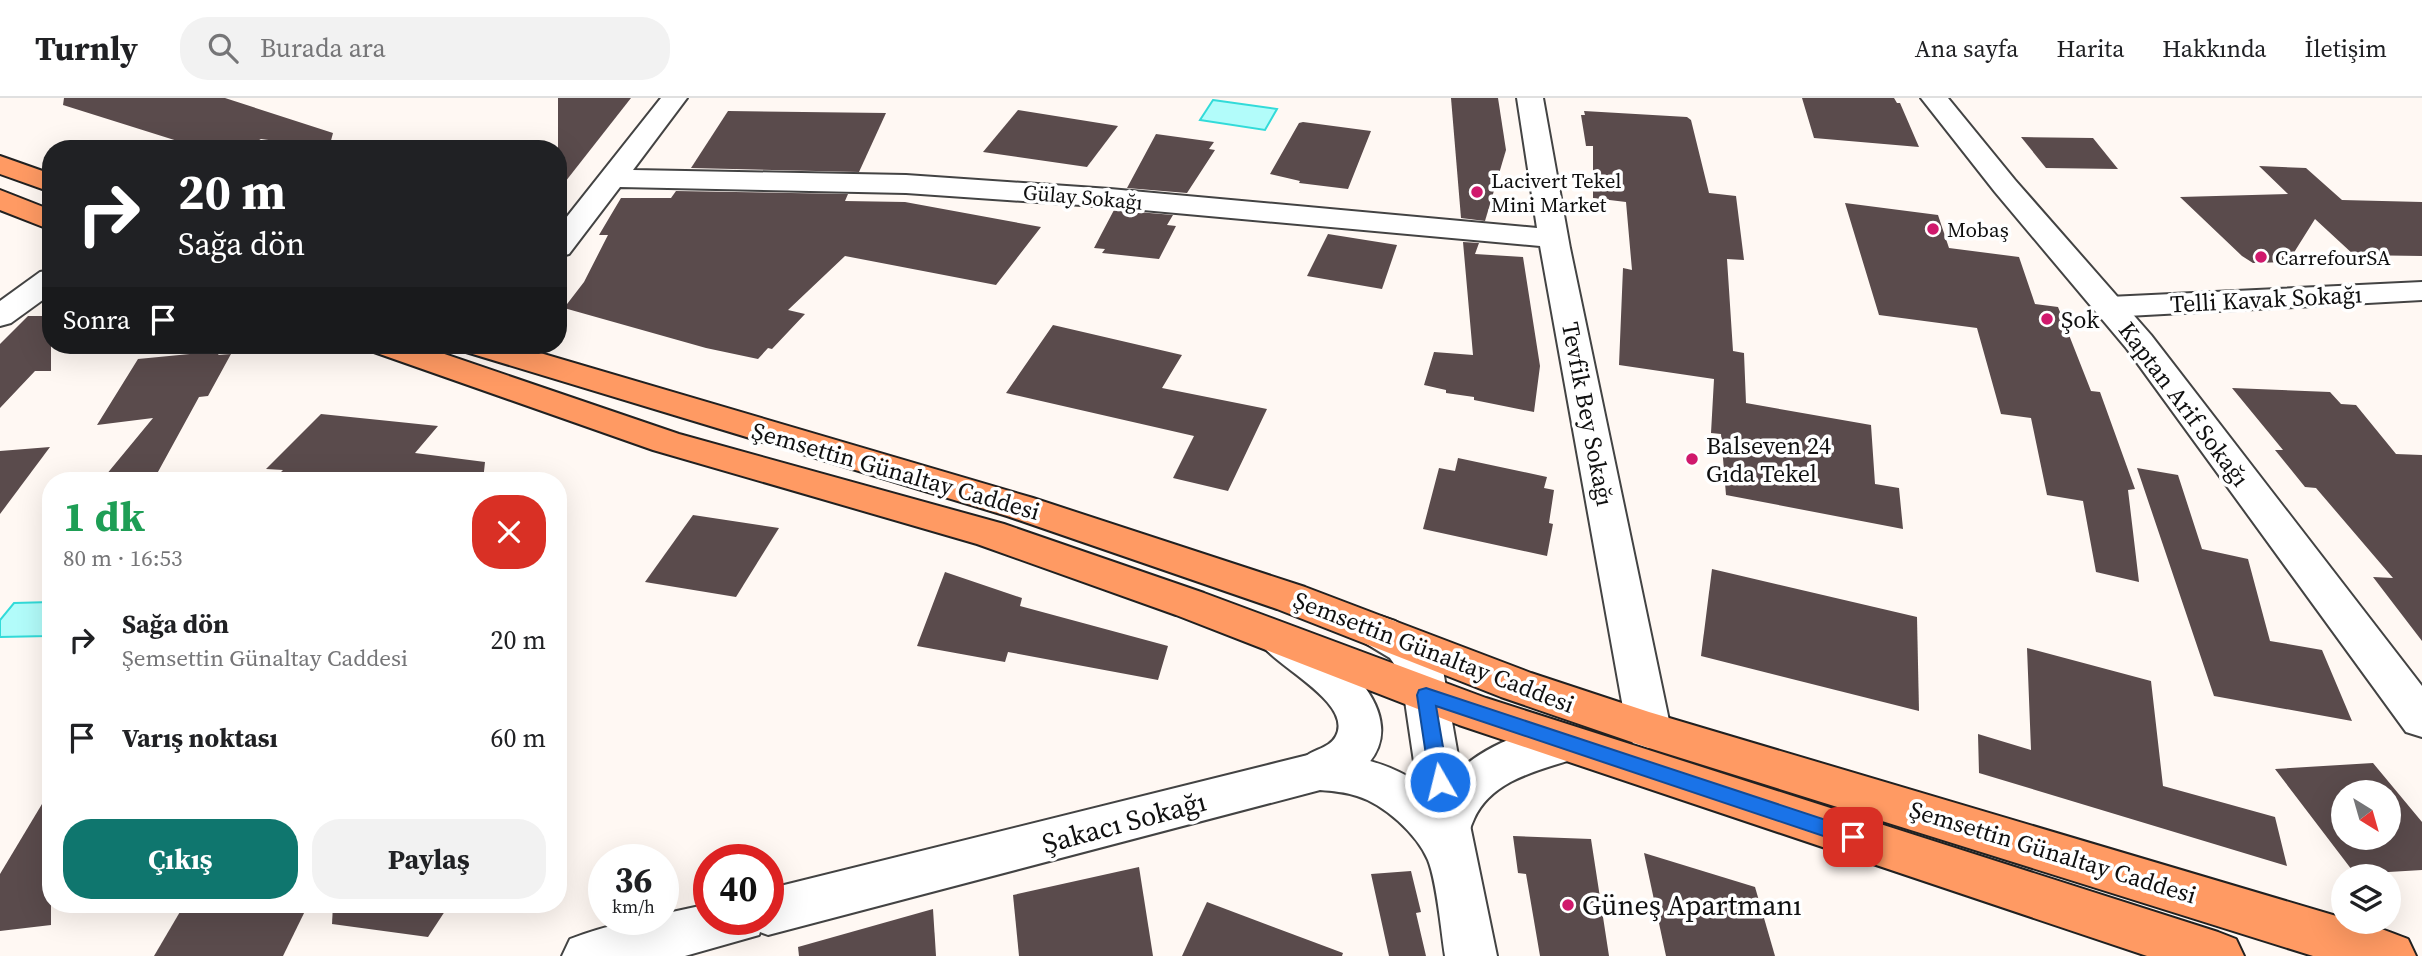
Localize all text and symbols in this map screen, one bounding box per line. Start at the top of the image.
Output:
search box [180,17,670,80]
text: Turnly [35,26,138,71]
icon: search [204,29,242,67]
text: Burada ara [260,30,386,66]
text: Ana sayfa [1915,32,2019,65]
text: Harita [2057,32,2124,65]
text: Hakkında [2162,32,2267,65]
text: İletişim [2305,32,2387,65]
text: 20 m [178,158,286,225]
place label: Lacivert Tekel Mini Market [1491,166,1621,219]
icon: right [63,168,154,259]
street label: Gülay Sokağı [1022,177,1144,217]
marker: Lacivert Tekel Mini Market [1469,184,1485,200]
place label: Mobaş [1947,215,2009,244]
marker: Mobaş [1925,221,1941,237]
text: Sağa dön [178,222,305,266]
place label: CarrefourSA [2275,243,2391,272]
marker: CarrefourSA [2253,249,2269,265]
street label: Telli Kavak Sokağı [2169,277,2363,321]
icon: arrive [144,301,182,339]
text: Sonra [63,302,130,338]
place label: Şok [2061,303,2100,336]
marker: Şok [2039,311,2055,327]
street label: Kaptan Arif Sokağı [2111,315,2257,493]
street label: Tevfik Bey Sokağı [1554,319,1622,509]
street label: Şemsettin Günaltay Caddesi [748,414,1044,528]
place label: Balseven 24 Gıda Tekel [1706,429,1831,490]
marker: Balseven 24 Gıda Tekel [1684,451,1700,467]
text: 1 dk [63,487,145,545]
button: close [472,495,546,569]
text: 80 m · 16:53 [63,542,183,574]
street label: Şemsettin Günaltay Caddesi [1289,583,1579,721]
text: Sağa dön [122,606,229,642]
icon: right [63,621,101,659]
text: 20 m [491,622,546,658]
text: Şemsettin Günaltay Caddesi [122,642,408,674]
icon: arrive [63,719,101,757]
text: Varış noktası [122,720,278,756]
text: 60 m [491,720,546,756]
position arrow [1403,745,1477,819]
north arrow [2331,780,2401,850]
map controls [2331,780,2401,934]
street label: Şakacı Sokağı [1038,782,1210,862]
street label: Şemsettin Günaltay Caddesi [1906,793,2200,911]
pin [1823,807,1883,867]
icon: arrive [1834,818,1872,856]
button: Çıkış [63,819,298,899]
button: Paylaş [312,819,546,899]
speed limit sign: 40 [693,844,784,935]
text: 36 [615,856,652,904]
button: layers [2331,864,2401,934]
place label: Güneş Apartmanı [1582,886,1802,924]
text: km/h [612,894,655,919]
marker: Güneş Apartmanı [1560,897,1576,913]

